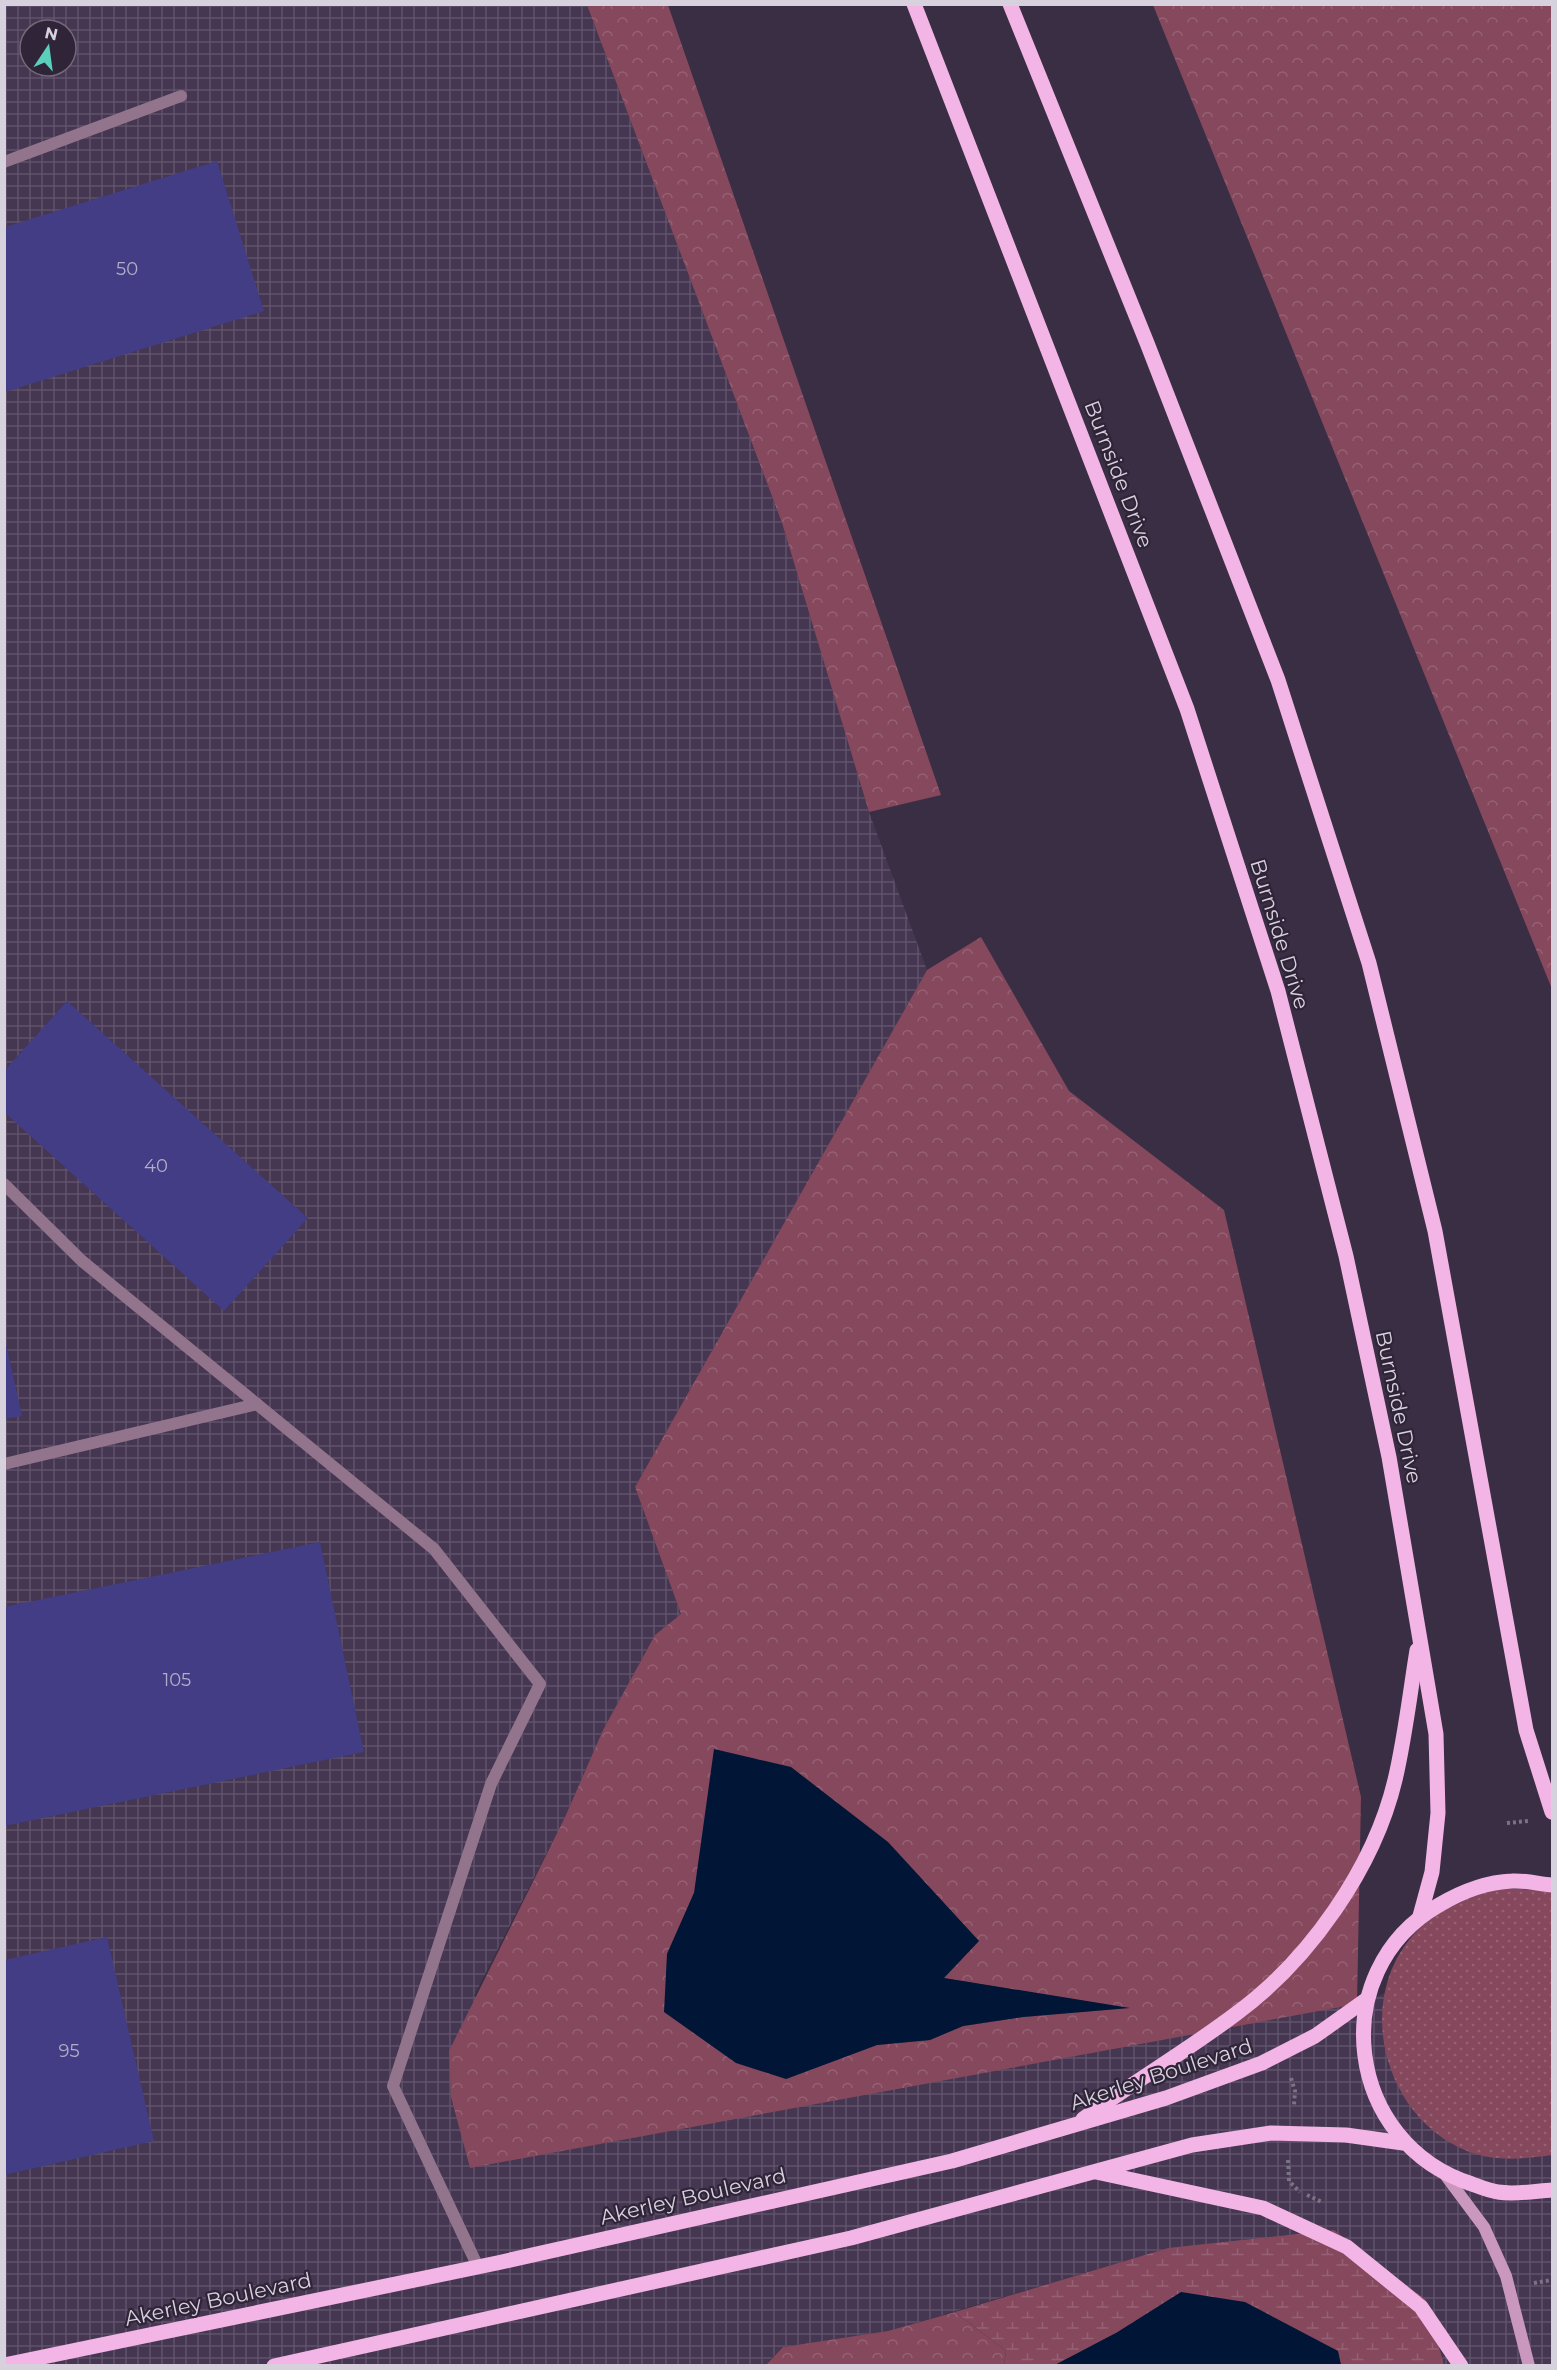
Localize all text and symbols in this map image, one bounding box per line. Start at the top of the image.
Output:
north arrow [18,18,78,78]
text: N [43,23,60,45]
house number: 50 [116,258,138,280]
street label: Burnside Drive [1079,397,1159,551]
street label: Burnside Drive [1245,856,1315,1012]
house number: 40 [144,1155,168,1177]
street label: Burnside Drive [1371,1328,1427,1486]
house number: 105 [163,1669,191,1691]
street label: Akerley Boulevard [1067,2033,1255,2115]
house number: 95 [58,2040,80,2062]
street label: Akerley Boulevard [598,2162,788,2230]
street label: Akerley Boulevard [122,2267,314,2331]

